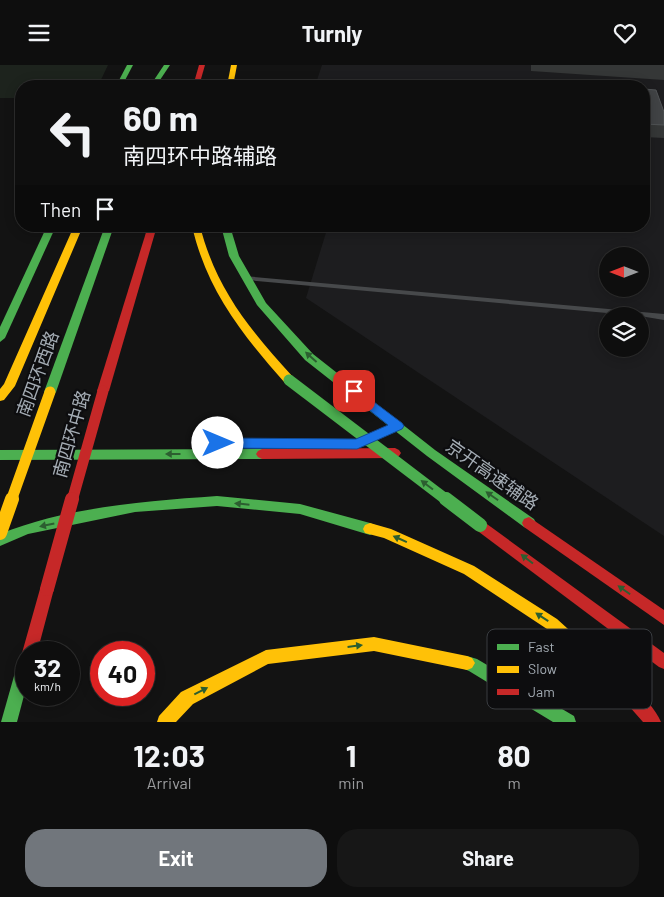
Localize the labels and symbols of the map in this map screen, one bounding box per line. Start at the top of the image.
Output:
north arrow [599,247,649,297]
street label: 南四环西路 [11,328,63,420]
one-way arrow [305,351,317,363]
pin [333,370,375,412]
street label: 南四环中路 [48,387,94,480]
position arrow [191,416,243,468]
street label: 京开高速辅路 [442,434,543,514]
one-way arrow [164,450,180,458]
one-way arrow [420,480,434,490]
one-way arrow [485,491,499,501]
one-way arrow [234,500,250,508]
one-way arrow [38,522,54,530]
one-way arrow [393,534,407,542]
one-way arrow [521,554,534,565]
one-way arrow [617,585,631,595]
one-way arrow [535,612,548,622]
legend [487,629,652,709]
text: Fast [528,638,554,655]
speed limit sign: 40 [90,641,155,706]
one-way arrow [347,642,363,650]
text: Slow [528,660,557,677]
text: Jam [528,683,555,700]
one-way arrow [194,687,209,695]

